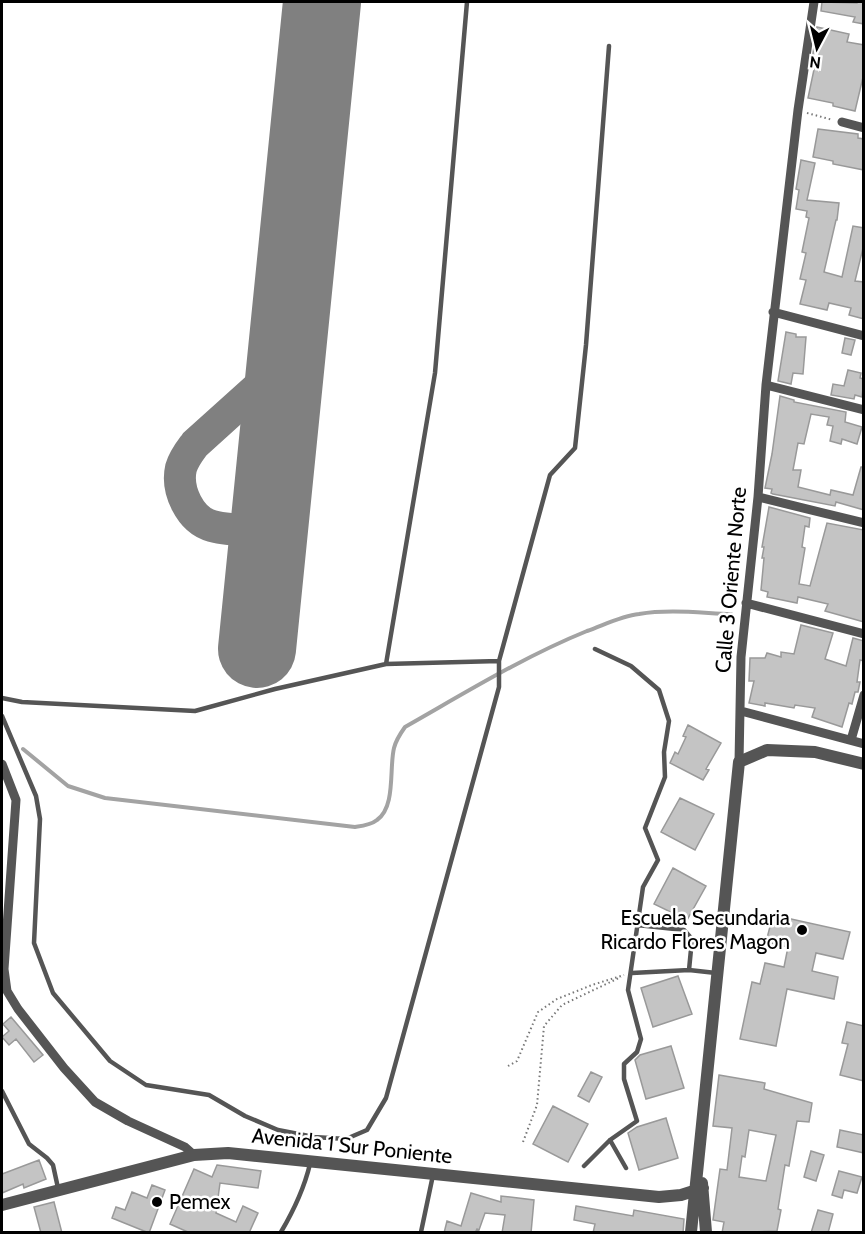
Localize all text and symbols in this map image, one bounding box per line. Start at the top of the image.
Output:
north arrow [787,18,847,78]
text: N [808,52,822,73]
street label: Calle 3 Oriente Norte [710,486,751,674]
place label: Escuela Secundaria Ricardo Flores Magon [600,905,790,954]
marker: Escuela Secundaria Ricardo Flores Magon [795,923,809,937]
street label: Avenida 1 Sur Poniente [251,1123,454,1168]
place label: Pemex [169,1189,231,1214]
marker: Pemex [150,1195,164,1209]

